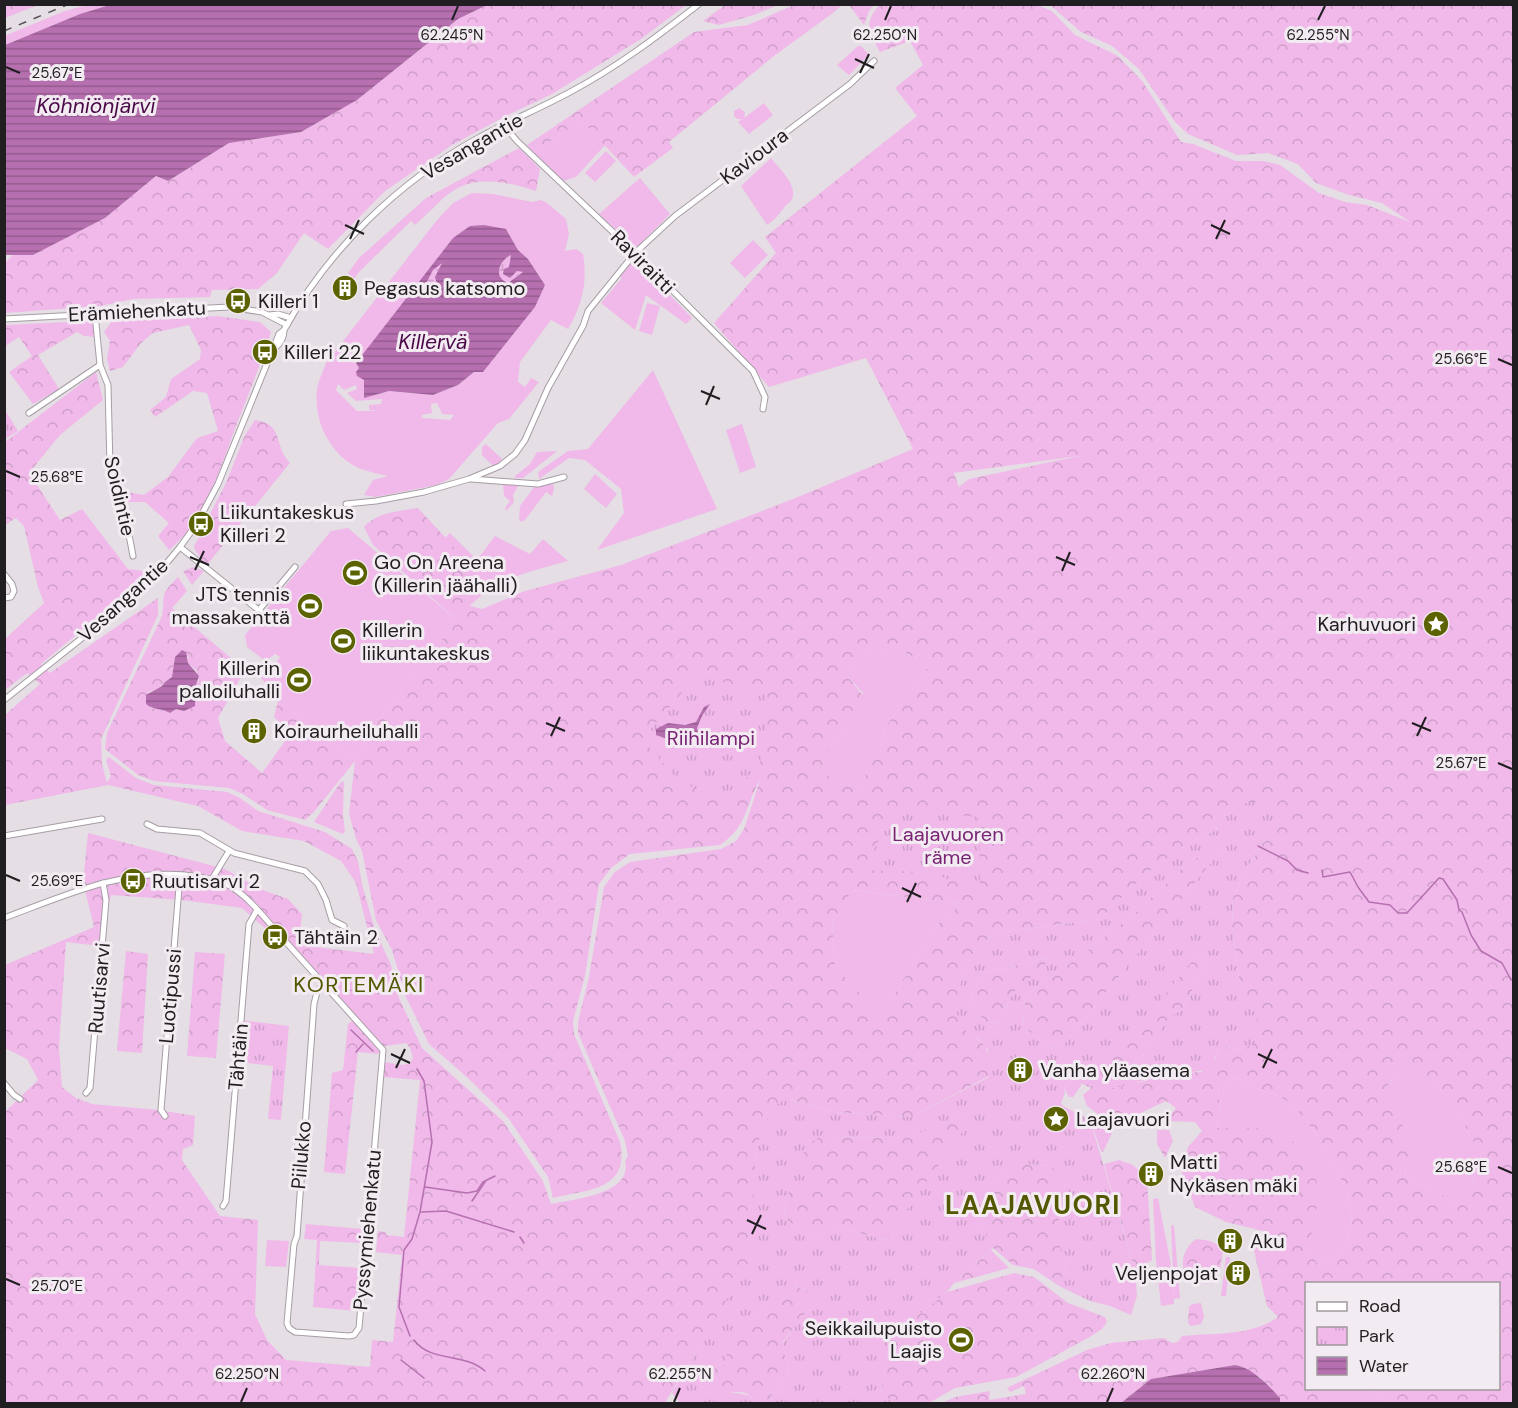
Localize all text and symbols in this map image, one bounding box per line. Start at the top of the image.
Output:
text: 62.245°N [421,25,483,45]
text: 62.250°N [853,25,917,45]
text: 62.255°N [1286,25,1350,45]
text: 25.67°E [32,63,82,83]
water label: Köhniönjärvi [37,92,156,120]
street label: Vesangantie [416,106,528,186]
street label: Kavioura [715,122,793,190]
street label: Raviraitti [605,224,681,300]
building icon: Pegasus katsomo [330,273,360,303]
place label: Pegasus katsomo [364,275,525,301]
bus stop icon: Killeri 1 [223,286,253,316]
place label: Killeri 1 [258,288,319,314]
street label: Erämiehenkatu [68,294,206,328]
water label: Killervä [398,328,468,356]
bus stop icon: Killeri 22 [250,337,280,367]
place label: Killeri 22 [284,339,361,365]
text: 25.66°E [1435,349,1487,369]
street label: Soidintie [98,454,142,538]
text: 25.68°E [31,467,83,487]
place label: Liikuntakeskus Killeri 2 [220,499,354,548]
bus stop icon: Liikuntakeskus Killeri 2 [186,509,216,539]
place label: Go On Areena (Killerin jäähalli) [374,549,517,598]
street label: Vesangantie [72,552,174,648]
sports icon: Go On Areena (Killerin jäähalli) [340,558,370,588]
place label: JTS tennis massakenttä [172,581,290,630]
sports icon: JTS tennis massakenttä [295,591,325,621]
place icon: Karhuvuori [1421,609,1451,639]
place label: Karhuvuori [1317,611,1416,637]
place label: Killerin liikuntakeskus [362,617,490,666]
sports icon: Killerin liikuntakeskus [328,626,358,656]
place label: Killerin palloiluhalli [179,655,280,704]
sports icon: Killerin palloiluhalli [284,665,314,695]
building icon: Koiraurheiluhalli [239,716,269,746]
place label: Koiraurheiluhalli [274,718,419,744]
park label: Riihilampi [667,725,755,751]
text: 25.67°E [1436,753,1486,773]
park label: Laajavuoren räme [892,821,1004,870]
bus stop icon: Ruutisarvi 2 [118,866,148,896]
place label: Ruutisarvi 2 [152,868,260,894]
text: 25.69°E [31,871,83,891]
bus stop icon: Tähtäin 2 [260,922,290,952]
place label: Tähtäin 2 [294,924,378,950]
street label: Ruutisarvi [82,941,116,1035]
street label: Luotipussi [153,948,187,1044]
district label: KORTEMÄKI [293,970,425,999]
street label: Tähtäin [222,1022,254,1092]
building icon: Vanha yläasema [1005,1055,1035,1085]
place label: Vanha yläasema [1040,1057,1190,1083]
place icon: Laajavuori [1041,1104,1071,1134]
place label: Laajavuori [1076,1106,1170,1132]
street label: Piilukko [285,1120,317,1190]
street label: Pyssymiehenkatu [347,1149,387,1311]
place label: Matti Nykäsen mäki [1170,1149,1298,1198]
text: 25.68°E [1435,1157,1487,1177]
building icon: Matti Nykäsen mäki [1136,1159,1166,1189]
district label: LAAJAVUORI [945,1188,1121,1222]
building icon: Aku [1215,1226,1245,1256]
place label: Aku [1250,1228,1285,1254]
building icon: Veljenpojat [1223,1258,1253,1288]
place label: Veljenpojat [1115,1260,1218,1286]
text: 25.70°E [31,1276,83,1296]
legend [1305,1282,1500,1390]
text: Road [1359,1294,1401,1318]
place label: Seikkailupuisto Laajis [805,1315,942,1364]
text: Park [1359,1324,1395,1348]
sports icon: Seikkailupuisto Laajis [946,1325,976,1355]
text: Water [1359,1354,1409,1378]
text: 62.250°N [215,1364,279,1384]
text: 62.255°N [648,1364,712,1384]
text: 62.260°N [1081,1364,1145,1384]

